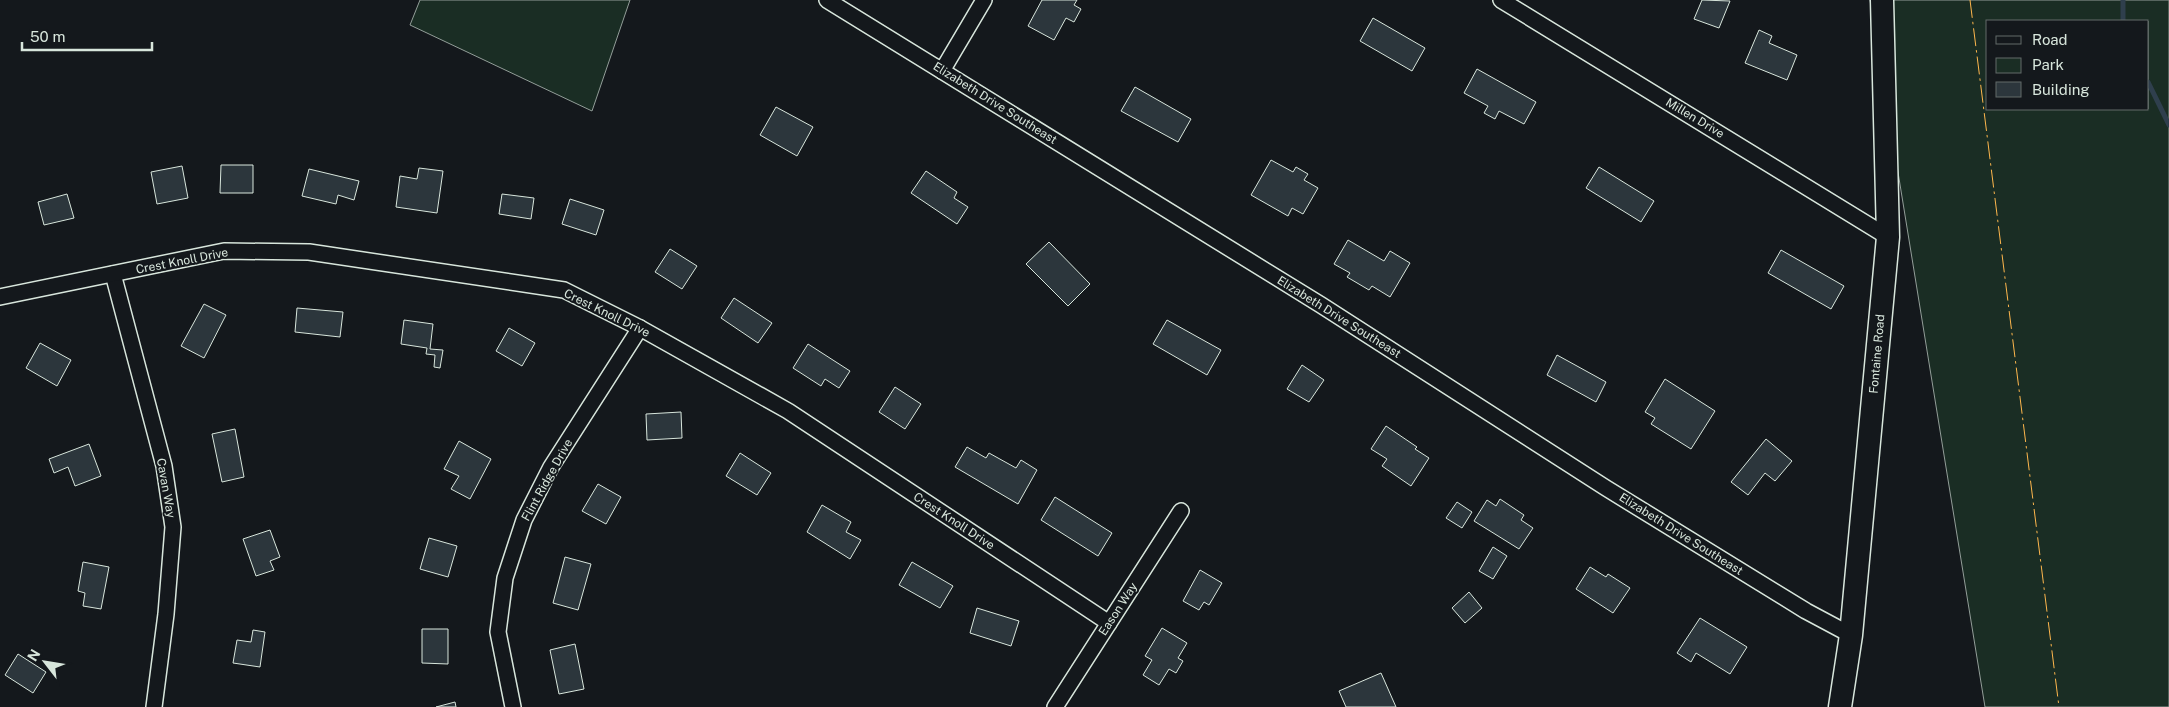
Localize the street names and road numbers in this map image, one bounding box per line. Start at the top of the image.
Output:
street label: Elizabeth Drive Southeast [931,59,1060,147]
street label: Millen Drive [1663,95,1727,141]
street label: Crest Knoll Drive [135,245,230,277]
street label: Elizabeth Drive Southeast [1275,273,1404,361]
street label: Crest Knoll Drive [562,286,652,340]
street label: Fontaine Road [1867,314,1887,394]
street label: Flint Ridge Drive [519,436,575,524]
street label: Cavan Way [154,457,178,520]
street label: Crest Knoll Drive [911,490,997,553]
street label: Elizabeth Drive Southeast [1617,490,1746,578]
street label: Eason Way [1096,579,1141,638]

